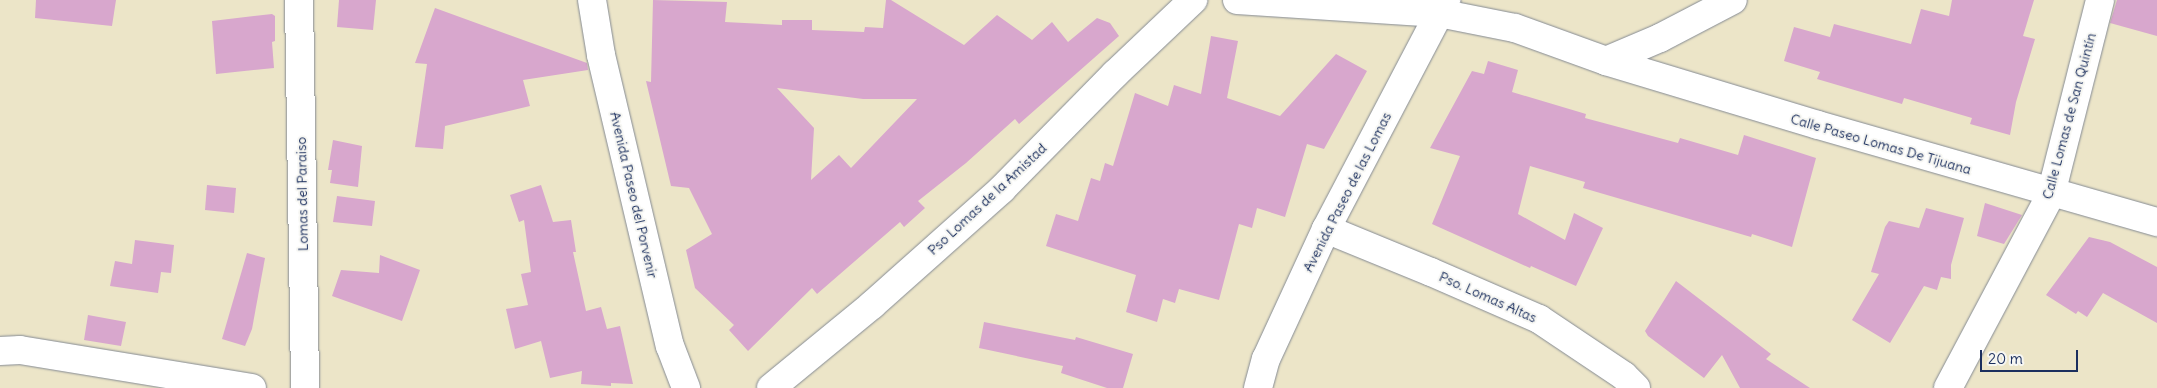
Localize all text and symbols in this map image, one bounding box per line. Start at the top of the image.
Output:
street label: Calle Lomas de San Quintín [2039,31,2099,201]
street label: Avenida Paseo de las Lomas [1299,109,1395,275]
street label: Avenida Paseo del Porvenir [607,110,661,280]
street label: Calle Paseo Lomas De Tijuana [1789,110,1973,178]
street label: Lomas del Paraiso [293,137,311,251]
street label: Pso Lomas de la Amistad [924,140,1050,258]
street label: Pso. Lomas Altas [1437,268,1539,326]
scale bar [1982,340,2080,372]
text: 20 m [1988,349,2023,368]

